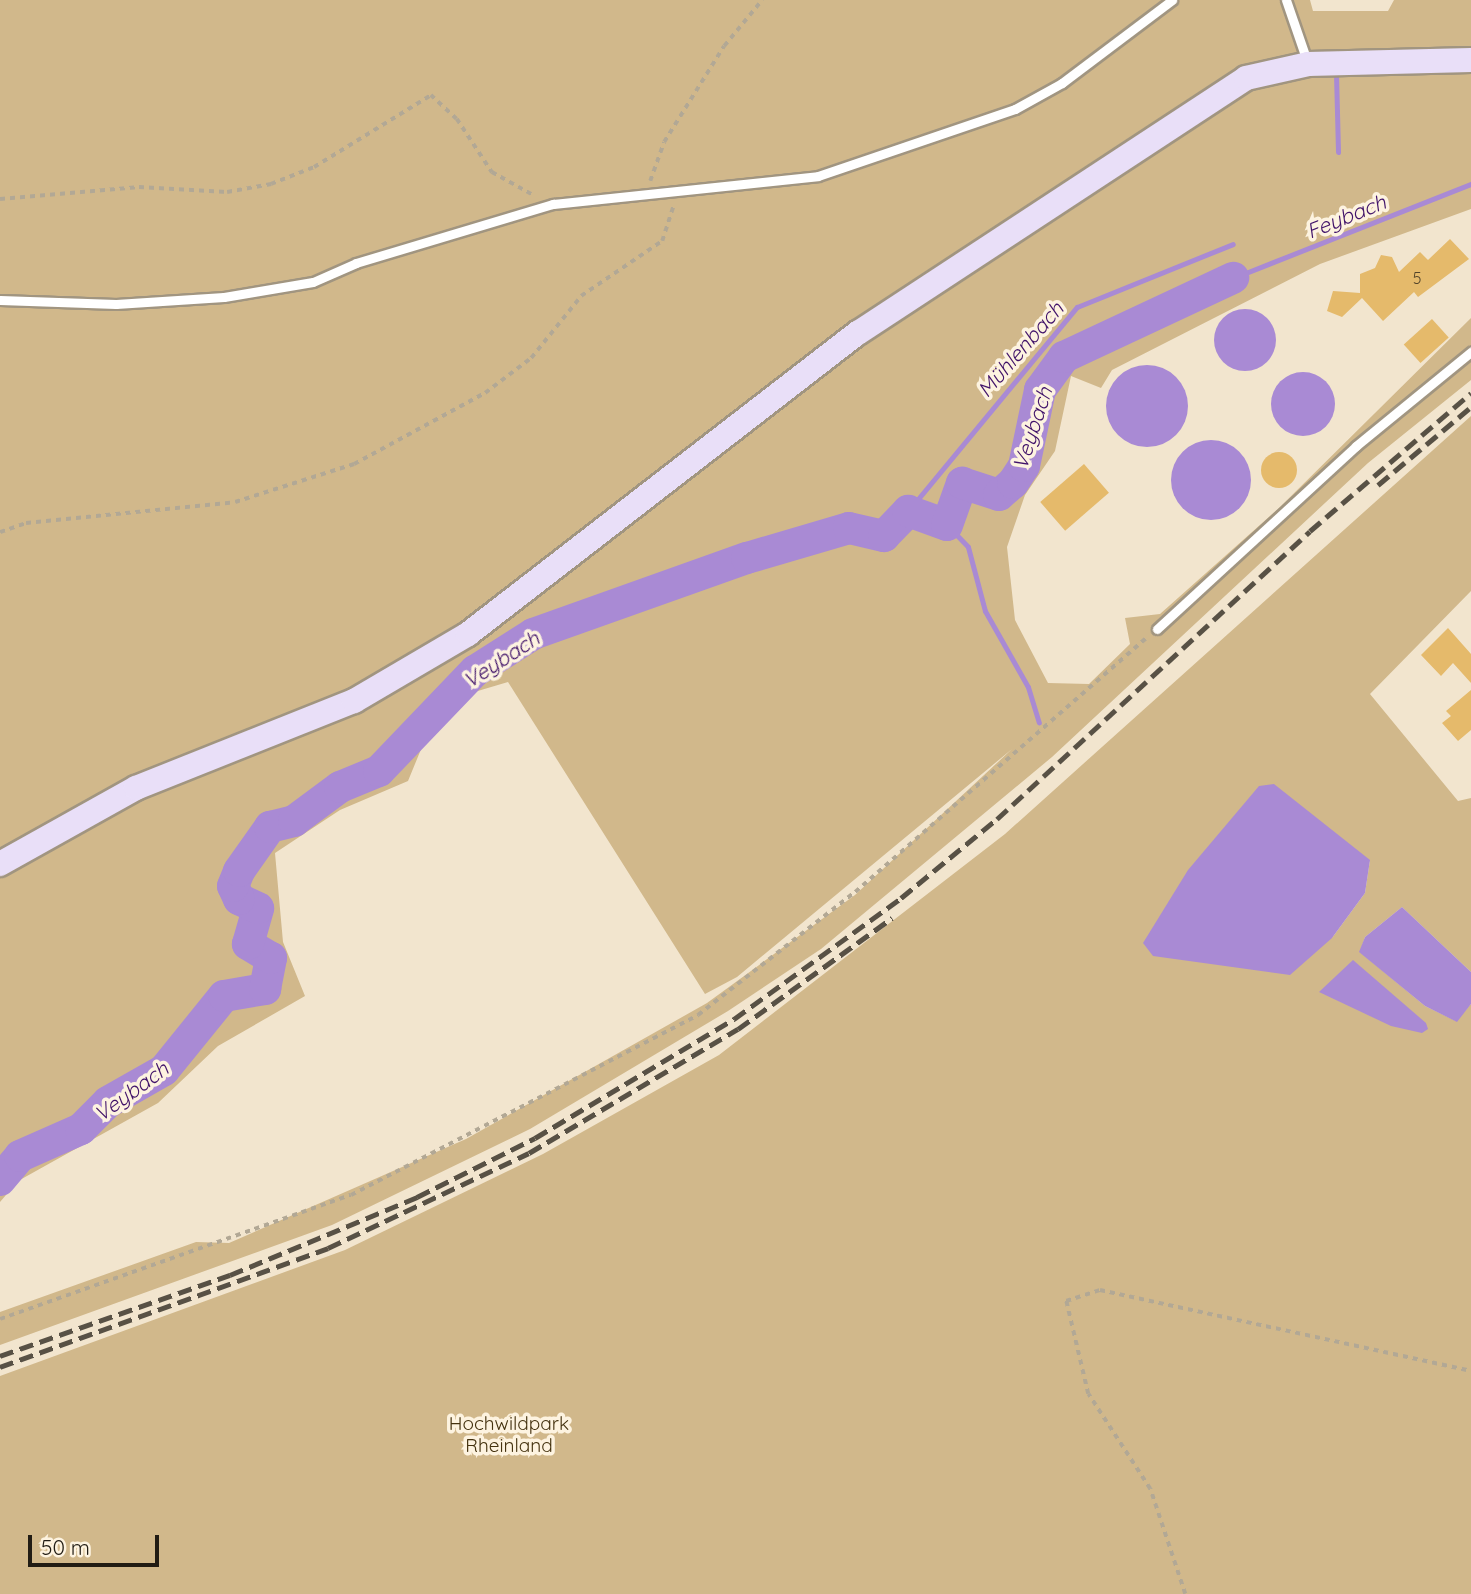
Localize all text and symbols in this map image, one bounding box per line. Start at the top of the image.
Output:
water label: Feybach [1303,189,1389,243]
house number: 5 [1413,268,1421,288]
water label: Mühlenbach [972,296,1068,402]
water label: Veybach [1007,383,1057,473]
water label: Veybach [458,625,544,693]
water label: Veybach [89,1056,173,1126]
park label: Hochwildpark Rheinland [449,1413,569,1457]
scale bar [32,1520,163,1564]
text: 50 m [41,1534,90,1560]

